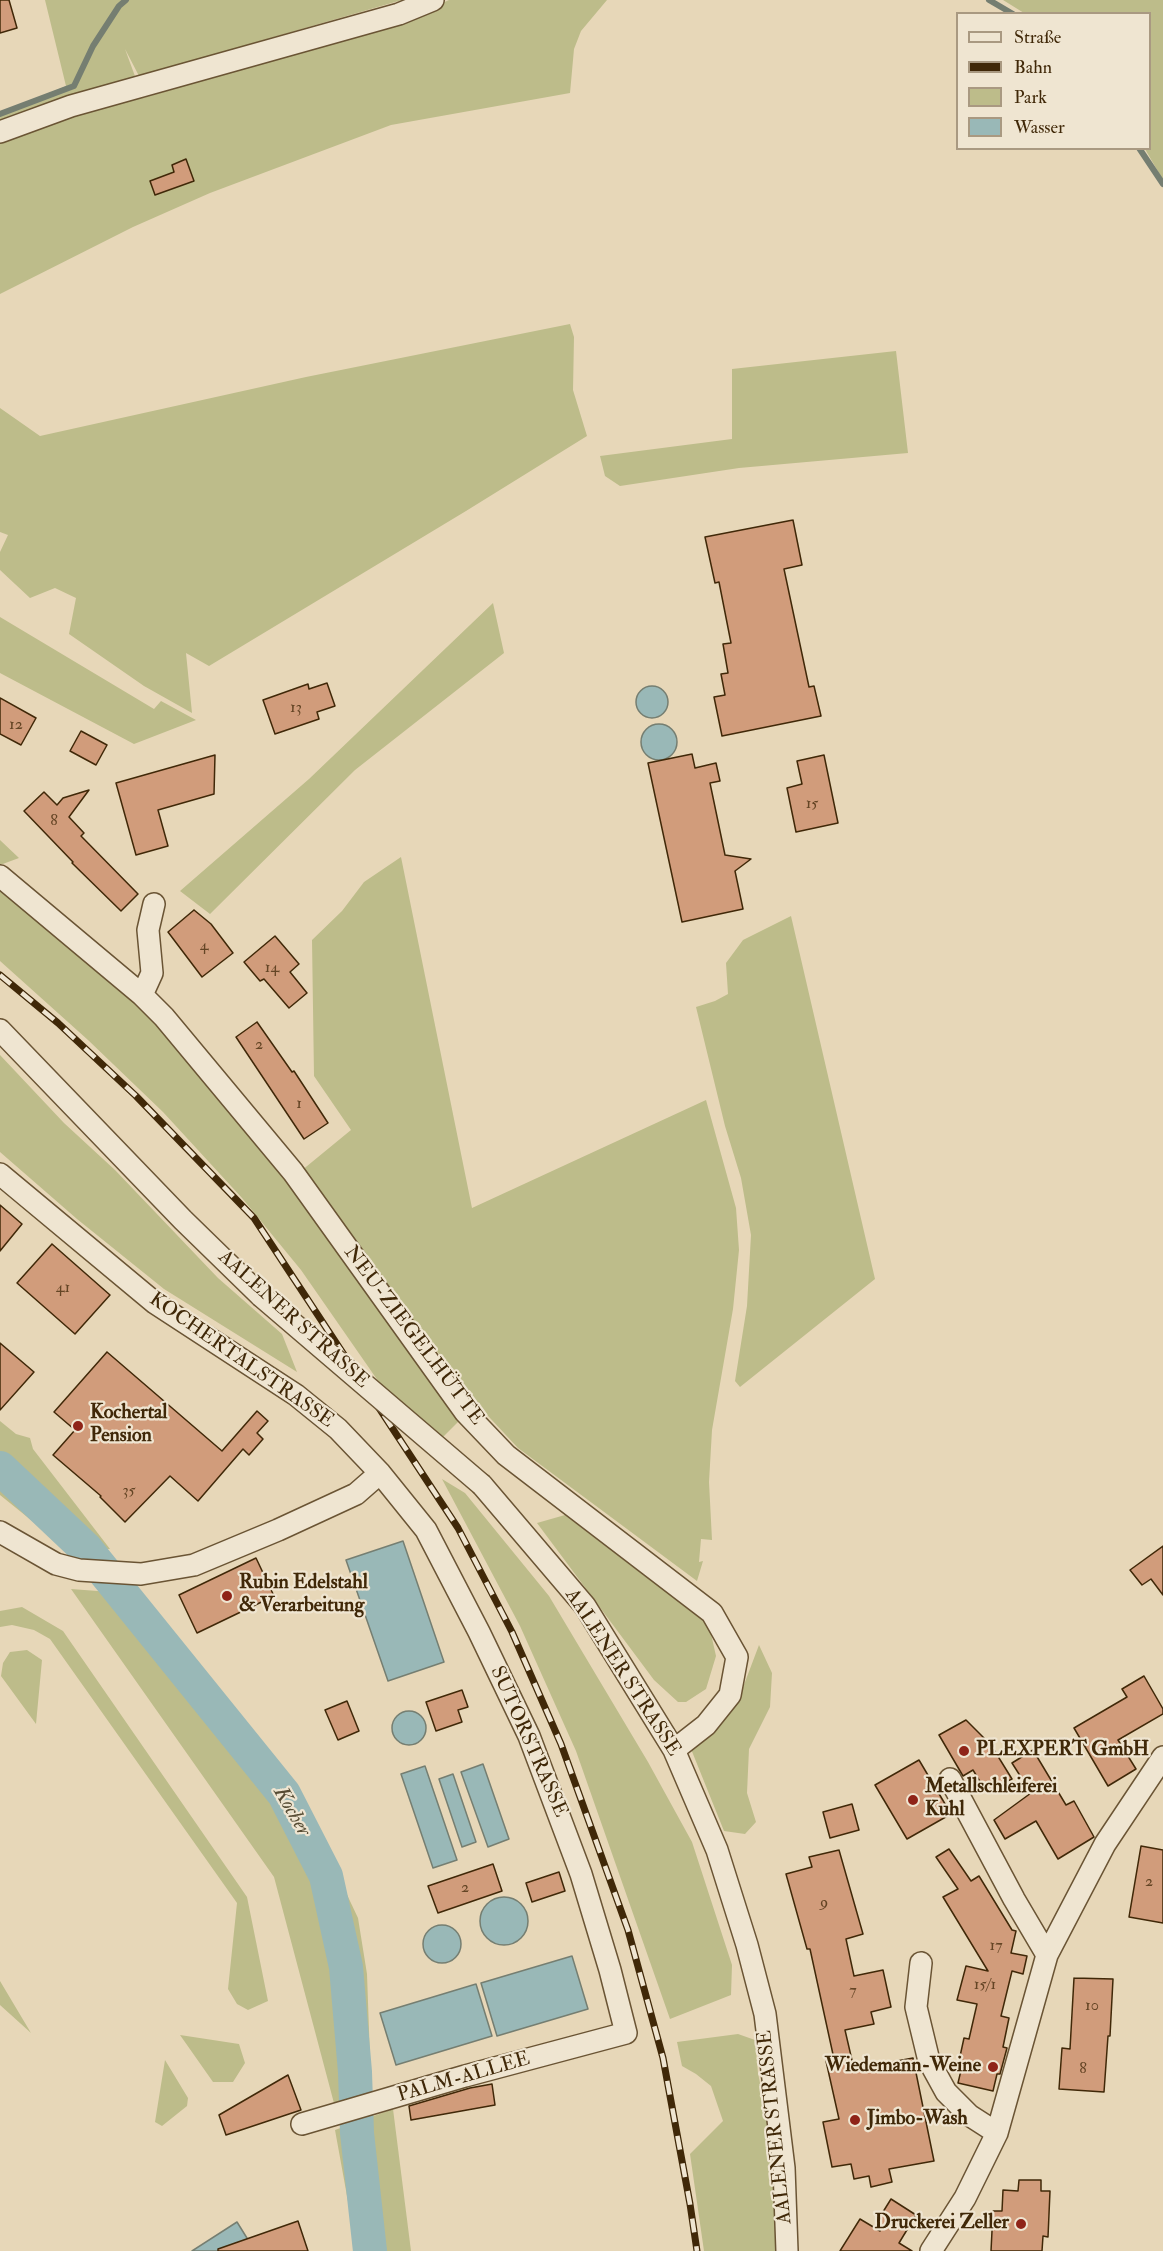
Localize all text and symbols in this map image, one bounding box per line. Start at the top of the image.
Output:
legend [956,12,1151,150]
text: Straße [1014,26,1061,49]
text: Bahn [1014,56,1052,79]
text: Park [1014,86,1047,109]
text: Wasser [1014,116,1065,139]
house number: 13 [290,699,302,719]
house number: 12 [9,716,23,736]
house number: 15 [806,795,818,815]
house number: 8 [50,812,58,832]
house number: 4 [200,937,208,957]
house number: 14 [265,959,279,979]
house number: 2 [255,1036,263,1056]
house number: 1 [296,1095,302,1115]
street label: NEU-ZIEGELHÜTTE [338,1242,488,1430]
street label: AALENER STRASSE [213,1246,373,1394]
house number: 41 [56,1279,70,1299]
street label: KOCHERTALSTRASSE [144,1288,338,1434]
place label: Kochertal Pension [90,1402,167,1449]
marker: Kochertal Pension [71,1419,85,1433]
house number: 35 [122,1482,136,1502]
place label: Rubin Edelstahl & Verarbeitung [239,1572,368,1619]
street label: AALENER STRASSE [559,1585,685,1761]
marker: Rubin Edelstahl & Verarbeitung [220,1589,234,1603]
street label: SUTORSTRASSE [484,1663,572,1821]
place label: PLEXPERT GmbH [976,1739,1149,1763]
marker: PLEXPERT GmbH [957,1744,971,1758]
place label: Metallschleiferei Kuhl [925,1776,1057,1823]
water label: Kocher [267,1783,315,1841]
marker: Metallschleiferei Kuhl [906,1793,920,1807]
house number: 2 [1145,1873,1153,1893]
house number: 2 [461,1879,469,1899]
house number: 9 [820,1894,828,1914]
house number: 17 [989,1937,1003,1957]
house number: 15/1 [974,1976,996,1996]
house number: 7 [849,1982,857,2002]
house number: 10 [1085,1997,1099,2017]
street label: AALENER STRASSE [754,2029,798,2225]
street label: PALM-ALLEE [395,2048,533,2108]
place label: Wiedemann-Weine [825,2055,981,2079]
marker: Wiedemann-Weine [986,2060,1000,2074]
house number: 8 [1079,2060,1087,2080]
place label: Jimbo-Wash [867,2108,968,2132]
marker: Jimbo-Wash [848,2113,862,2127]
place label: Druckerei Zeller [875,2212,1009,2236]
marker: Druckerei Zeller [1014,2217,1028,2231]

